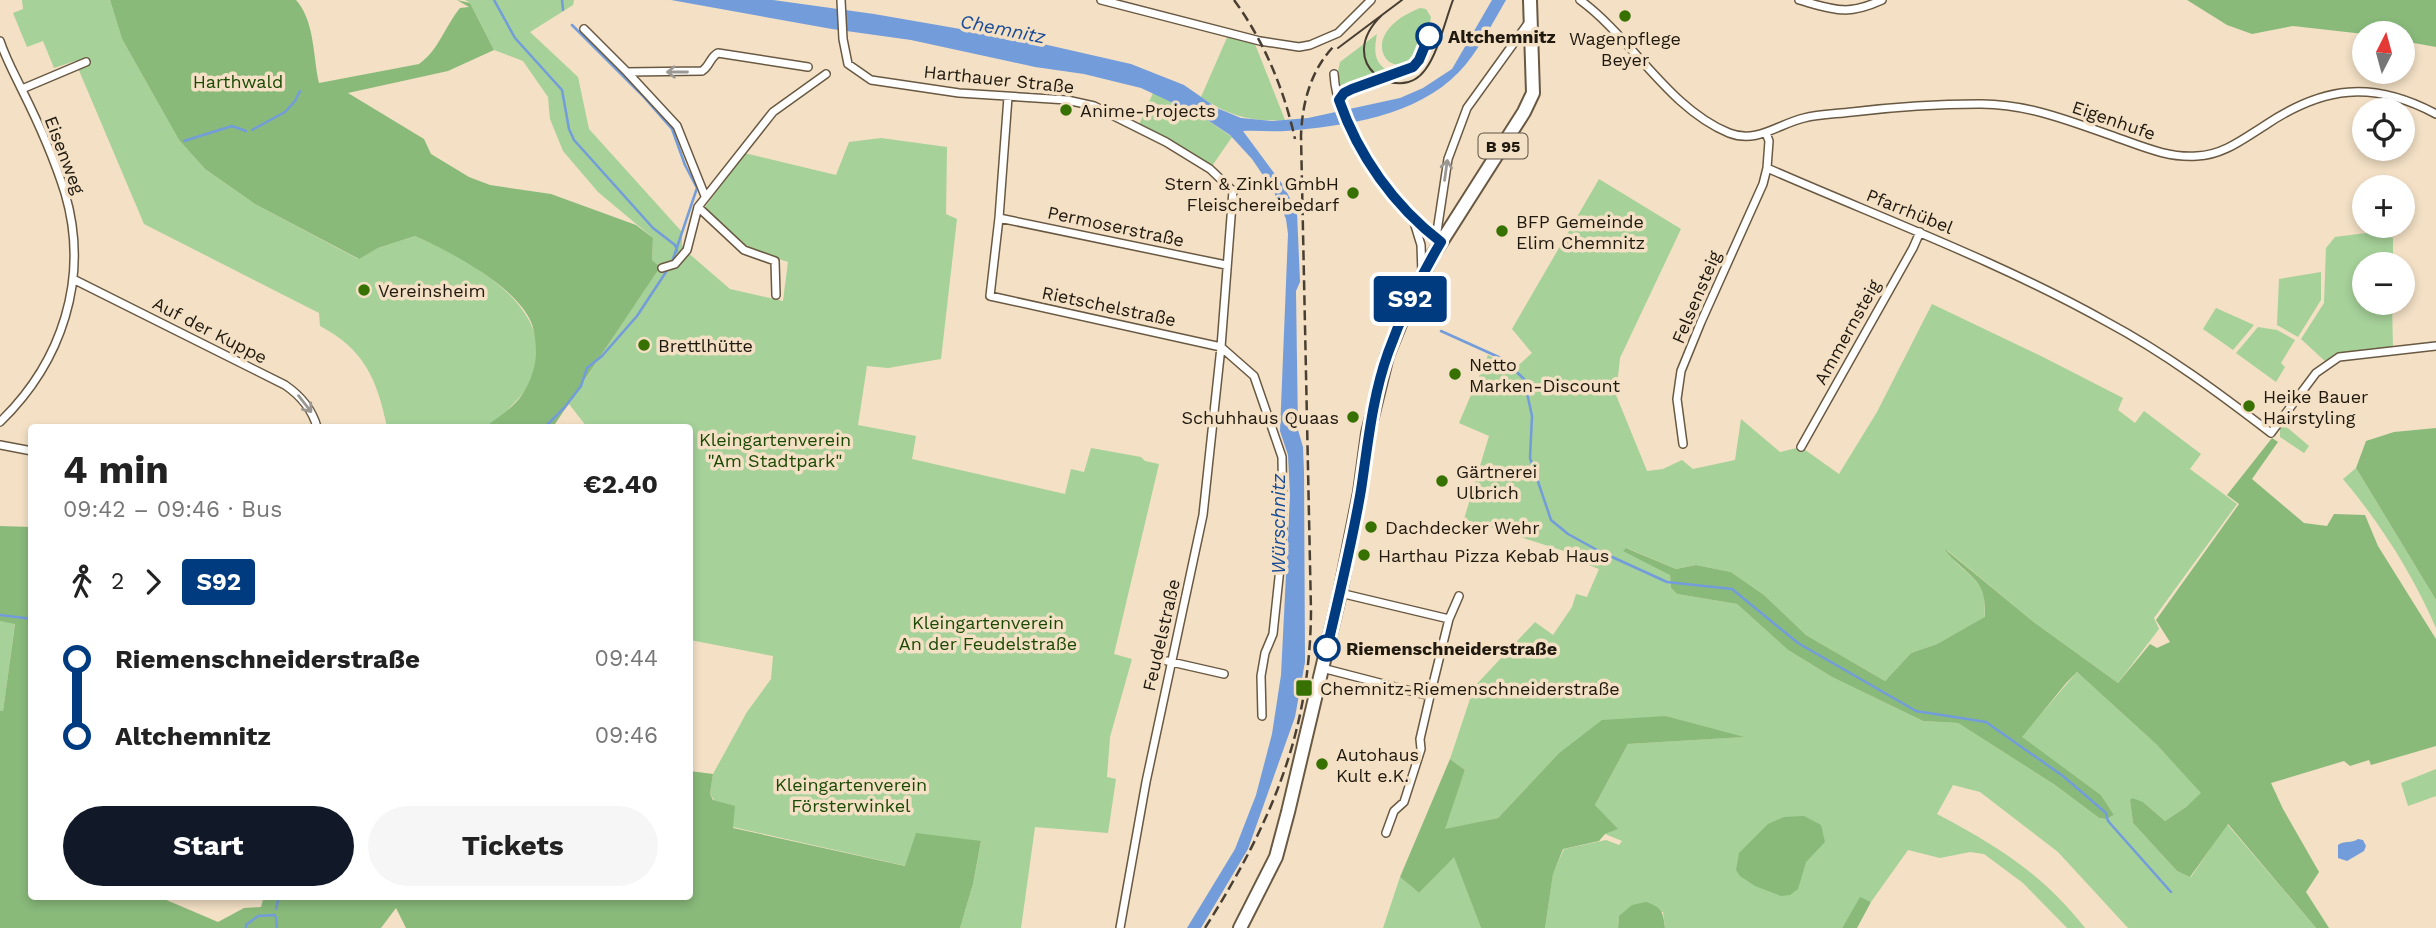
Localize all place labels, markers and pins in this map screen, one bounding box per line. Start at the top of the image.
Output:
marker: Wagenpflege Beyer [1617,8,1633,24]
marker: Altchemnitz [1416,23,1442,49]
place label: Altchemnitz [1448,26,1556,47]
place label: Wagenpflege Beyer [1569,28,1681,70]
place label: Anime-Projects [1080,100,1216,121]
marker: Anime-Projects [1058,102,1074,118]
place label: Stern & Zinkl GmbH Fleischereibedarf [1165,173,1339,215]
marker: Stern & Zinkl GmbH Fleischereibedarf [1345,185,1361,201]
place label: BFP Gemeinde Elim Chemnitz [1516,211,1645,253]
marker: BFP Gemeinde Elim Chemnitz [1494,223,1510,239]
place label: Vereinsheim [378,280,486,301]
marker: Vereinsheim [356,282,372,298]
place label: Brettlhütte [658,335,753,356]
marker: Brettlhütte [636,337,652,353]
place label: Netto Marken-Discount [1469,354,1621,396]
marker: Netto Marken-Discount [1447,366,1463,382]
place label: Heike Bauer Hairstyling [2263,386,2368,428]
marker: Heike Bauer Hairstyling [2241,398,2257,414]
place label: Schuhhaus Quaas [1182,407,1339,428]
marker: Schuhhaus Quaas [1345,409,1361,425]
place label: Gärtnerei Ulbrich [1456,461,1537,503]
marker: Gärtnerei Ulbrich [1434,473,1450,489]
place label: Dachdecker Wehr [1385,517,1540,538]
marker: Dachdecker Wehr [1363,519,1379,535]
place label: Harthau Pizza Kebab Haus [1378,545,1609,566]
marker: Harthau Pizza Kebab Haus [1356,547,1372,563]
marker: Riemenschneiderstraße [1314,635,1340,661]
place label: Riemenschneiderstraße [1346,638,1557,659]
marker: Chemnitz-Riemenschneiderstraße [1294,678,1314,698]
place label: Chemnitz-Riemenschneiderstraße [1320,678,1620,699]
place label: Autohaus Kult e.K. [1336,744,1419,786]
marker: Autohaus Kult e.K. [1314,756,1330,772]

